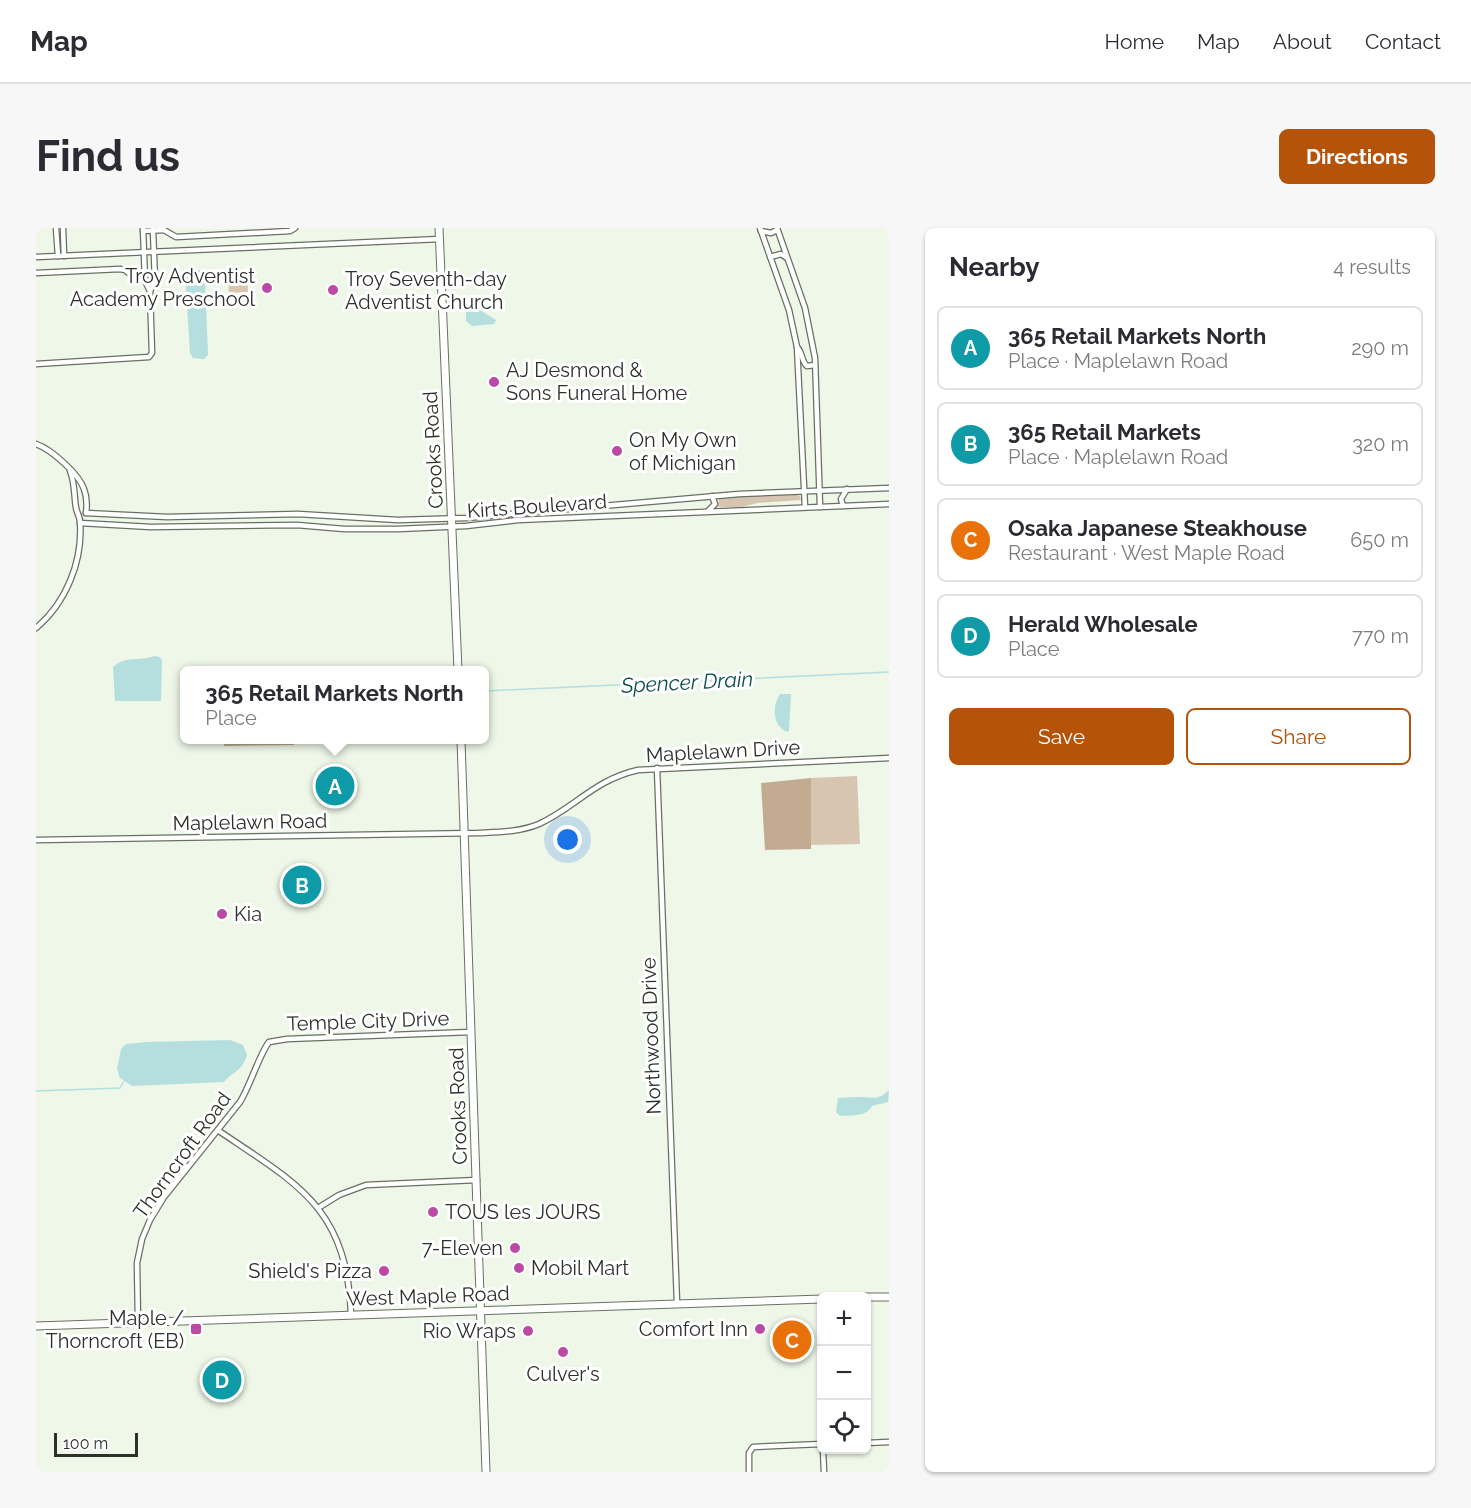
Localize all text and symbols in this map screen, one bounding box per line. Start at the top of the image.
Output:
text: Map [30,25,88,58]
text: Home [1105,29,1164,54]
text: Map [1197,29,1240,54]
text: About [1273,29,1332,54]
text: Contact [1365,29,1441,54]
button: Directions [1279,129,1435,184]
text: Find us [36,132,180,181]
text: Nearby [949,252,1039,282]
text: 4 results [1333,255,1411,279]
place label: Troy Adventist Academy Preschool [70,264,256,311]
place label: Troy Seventh-day Adventist Church [345,267,507,314]
marker: Troy Adventist Academy Preschool [260,281,274,295]
marker: Troy Seventh-day Adventist Church [326,283,340,297]
text: 365 Retail Markets North [1008,323,1266,349]
text: A [964,336,977,360]
text: 290 m [1351,336,1409,360]
text: Place · Maplelawn Road [1008,349,1228,373]
place label: AJ Desmond & Sons Funeral Home [506,358,688,405]
marker: AJ Desmond & Sons Funeral Home [487,375,501,389]
street label: Crooks Road [418,391,448,509]
text: 365 Retail Markets [1008,419,1201,445]
place label: On My Own of Michigan [629,428,737,475]
text: B [964,432,977,456]
text: 320 m [1352,432,1409,456]
marker: On My Own of Michigan [610,444,624,458]
text: Place · Maplelawn Road [1008,445,1228,469]
street label: Kirts Boulevard [466,489,608,523]
text: Osaka Japanese Steakhouse [1008,515,1307,541]
text: C [964,528,977,552]
text: 650 m [1350,528,1409,552]
text: Restaurant · West Maple Road [1008,541,1285,565]
text: Herald Wholesale [1008,611,1198,637]
text: D [963,624,978,648]
text: 770 m [1352,624,1409,648]
text: Place [1008,637,1059,661]
popup [180,666,489,744]
water label: Spencer Drain [619,666,754,698]
text: 365 Retail Markets North [205,680,464,706]
text: Place [205,706,257,730]
button: Save [949,708,1174,765]
button: Share [1186,708,1411,765]
street label: Maplelawn Drive [645,735,801,767]
pin: A [316,764,354,808]
street label: Maplelawn Road [172,809,328,835]
your location [553,825,582,854]
pin: B [282,862,322,908]
place label: Kia [234,902,262,926]
marker: Kia [215,907,229,921]
street label: Northwood Drive [636,957,666,1115]
street label: Temple City Drive [286,1006,450,1036]
street label: Crooks Road [444,1047,472,1165]
street label: Thorncroft Road [128,1087,236,1223]
place label: TOUS les JOURS [445,1200,600,1224]
marker: TOUS les JOURS [426,1205,440,1219]
place label: 7-Eleven [422,1236,503,1260]
marker: 7-Eleven [508,1241,522,1255]
place label: Mobil Mart [531,1256,629,1280]
place label: Shield's Pizza [248,1259,372,1283]
marker: Mobil Mart [512,1261,526,1275]
marker: Shield's Pizza [377,1264,391,1278]
street label: West Maple Road [346,1281,510,1311]
map controls [817,1292,871,1454]
button: + [817,1292,871,1346]
place label: Maple / Thorncroft (EB) [46,1306,184,1353]
place label: Comfort Inn [639,1317,748,1341]
pin: C [772,1318,812,1362]
place label: Rio Wraps [422,1319,516,1343]
marker: Maple / Thorncroft (EB) [189,1322,203,1336]
marker: Comfort Inn [753,1322,767,1336]
marker: Rio Wraps [521,1324,535,1338]
marker: Culver's [556,1345,570,1359]
button: − [817,1346,871,1400]
pin: D [202,1358,242,1402]
place label: Culver's [526,1362,600,1386]
button: locate [817,1400,871,1454]
scale bar [54,1430,138,1458]
text: 100 m [63,1434,108,1453]

